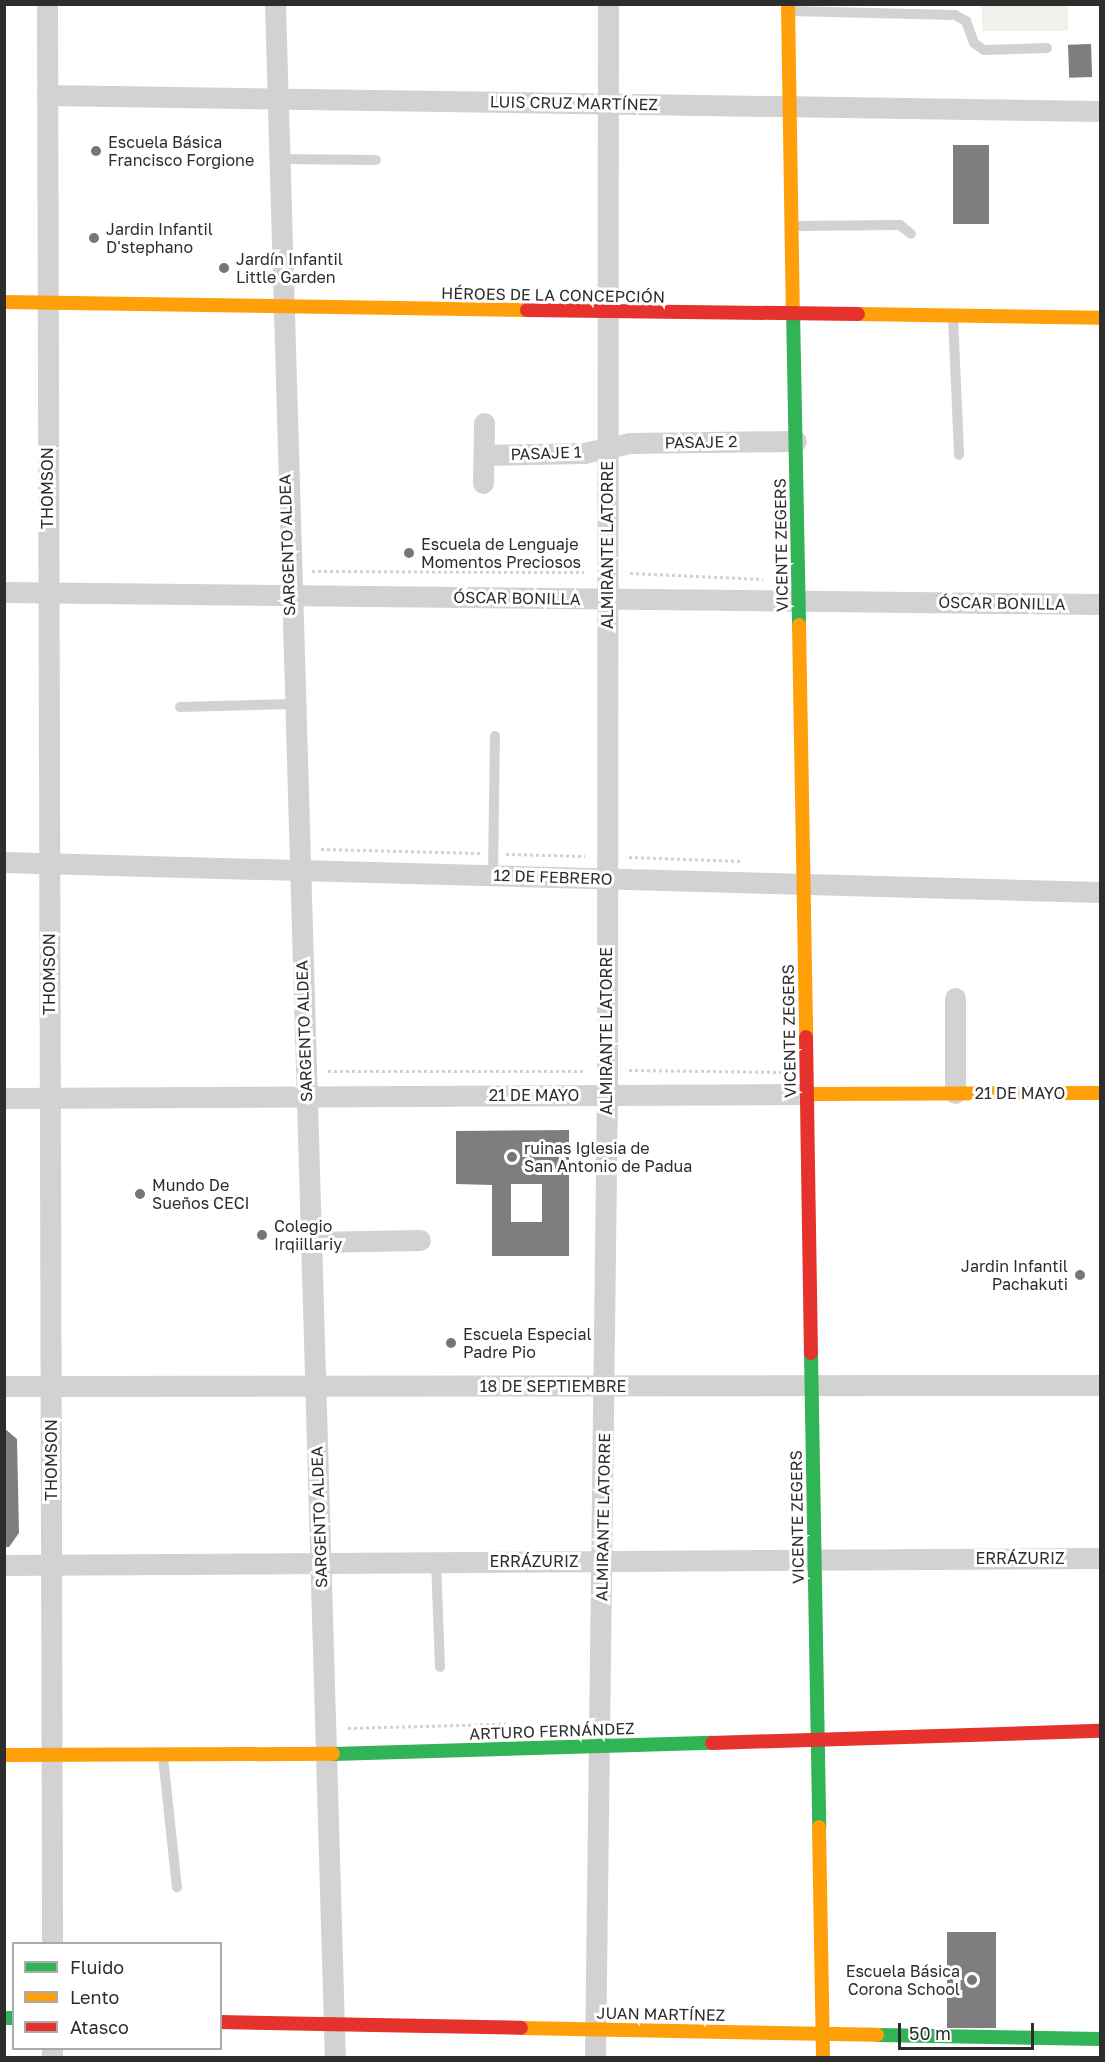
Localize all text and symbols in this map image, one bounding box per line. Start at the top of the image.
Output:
street label: LUIS CRUZ MARTÍNEZ [490,92,658,114]
place label: Escuela Básica Francisco Forgione [108,132,254,170]
marker: Escuela Básica Francisco Forgione [89,144,103,158]
place label: Jardin Infantil D'stephano [106,219,213,257]
marker: Jardin Infantil D'stephano [87,231,101,245]
place label: Jardín Infantil Little Garden [236,249,343,287]
marker: Jardín Infantil Little Garden [217,261,231,275]
street label: HÉROES DE LA CONCEPCIÓN [441,283,665,307]
street label: PASAJE 2 [665,432,737,452]
street label: PASAJE 1 [510,442,582,464]
street label: THOMSON [37,447,57,529]
street label: ALMIRANTE LATORRE [597,461,617,629]
street label: SARGENTO ALDEA [275,474,299,616]
street label: VICENTE ZEGERS [770,478,792,612]
place label: Escuela de Lenguaje Momentos Preciosos [421,534,581,572]
marker: Escuela de Lenguaje Momentos Preciosos [402,546,416,560]
street label: ÓSCAR BONILLA [453,587,581,609]
street label: ÓSCAR BONILLA [938,592,1066,614]
street label: 12 DE FEBRERO [493,865,613,889]
street label: THOMSON [39,933,59,1015]
street label: ALMIRANTE LATORRE [596,947,616,1115]
street label: SARGENTO ALDEA [292,960,316,1102]
street label: VICENTE ZEGERS [778,964,800,1098]
street label: 21 DE MAYO [975,1083,1065,1103]
street label: 21 DE MAYO [489,1085,579,1105]
place label: ruinas Iglesia de San Antonio de Padua [524,1138,692,1176]
marker: ruinas Iglesia de San Antonio de Padua [505,1150,519,1164]
place label: Mundo De Sueños CECI [152,1175,250,1213]
marker: Mundo De Sueños CECI [133,1187,147,1201]
place label: Colegio Irqiillariy [274,1216,342,1254]
marker: Colegio Irqiillariy [255,1228,269,1242]
place label: Jardin Infantil Pachakuti [961,1256,1068,1294]
marker: Jardin Infantil Pachakuti [1073,1268,1087,1282]
place label: Escuela Especial Padre Pio [463,1324,592,1362]
marker: Escuela Especial Padre Pio [444,1336,458,1350]
street label: 18 DE SEPTIEMBRE [480,1376,626,1396]
street label: THOMSON [41,1419,61,1501]
street label: ALMIRANTE LATORRE [592,1433,614,1601]
street label: SARGENTO ALDEA [307,1446,331,1588]
street label: VICENTE ZEGERS [786,1450,808,1584]
street label: ERRÁZURIZ [975,1548,1065,1568]
street label: ERRÁZURIZ [489,1551,579,1571]
street label: ARTURO FERNÁNDEZ [469,1719,635,1743]
legend [12,1942,222,2050]
text: Fluido [70,1956,124,1978]
place label: Escuela Básica Corona School [846,1961,960,1999]
marker: Escuela Básica Corona School [965,1973,979,1987]
text: Lento [70,1986,119,2008]
street label: JUAN MARTÍNEZ [597,2003,725,2025]
scale bar [901,2011,1038,2049]
text: Atasco [70,2016,129,2038]
text: 50 m [909,2022,951,2044]

